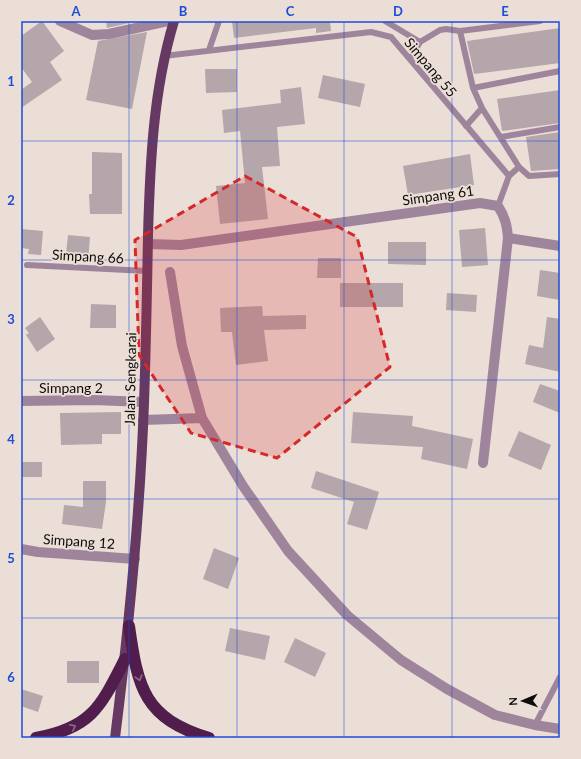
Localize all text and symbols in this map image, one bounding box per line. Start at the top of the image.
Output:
text: A [70,3,81,19]
text: B [179,3,188,19]
text: C [286,3,295,19]
text: D [393,3,403,19]
text: E [501,3,509,19]
street label: Simpang 55 [401,34,461,100]
text: 1 [7,73,15,89]
street label: Simpang 61 [401,182,475,208]
text: 2 [7,192,15,208]
street label: Simpang 66 [52,246,124,266]
text: 3 [7,311,15,327]
street label: Jalan Sengkarai [121,332,139,426]
street label: Simpang 2 [39,379,103,396]
text: 4 [7,431,15,447]
street label: Simpang 12 [42,530,116,552]
text: 5 [7,550,15,566]
text: 6 [7,669,15,685]
one-way arrow [134,674,143,681]
north arrow [503,681,543,721]
text: N [506,697,519,706]
one-way arrow [69,724,76,732]

